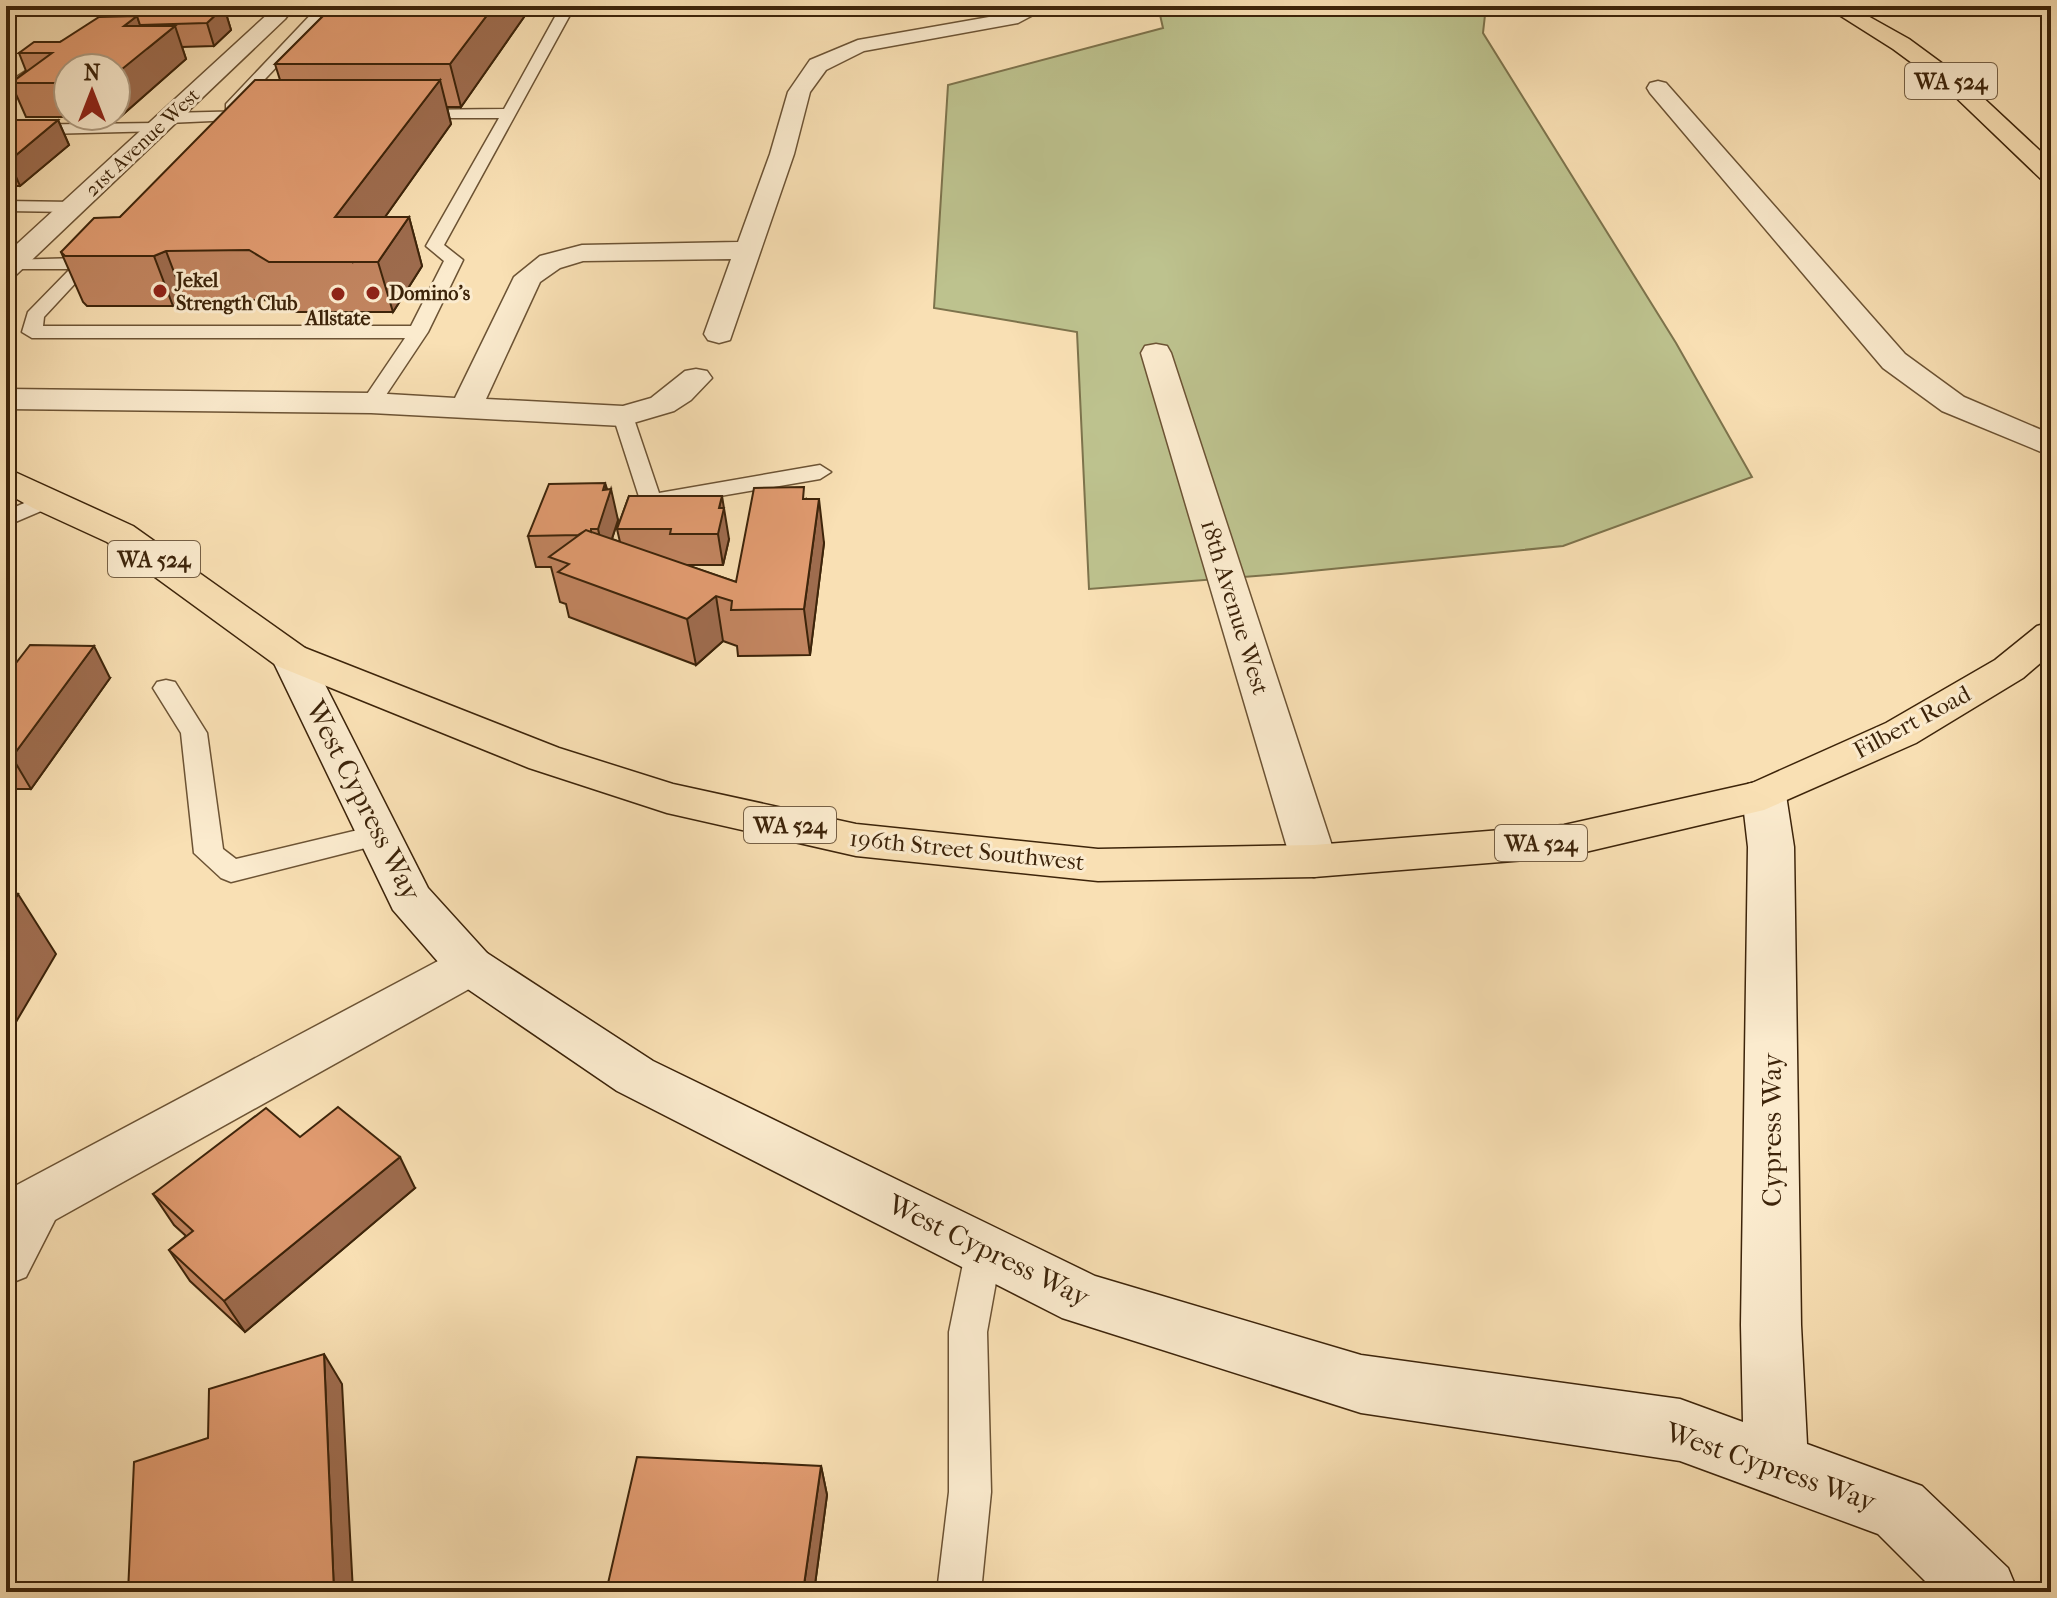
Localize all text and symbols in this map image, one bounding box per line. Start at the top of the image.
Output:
north arrow [52,52,132,132]
text: N [84,60,101,86]
road number: WA 524 [1905,63,1997,99]
street label: 21st Avenue West [80,84,204,201]
place label: Jekel Strength Club [174,269,298,315]
marker: Jekel Strength Club [151,282,169,300]
place label: Domino's [389,282,471,305]
marker: Domino's [364,284,382,302]
marker: Allstate [329,285,347,303]
place label: Allstate [304,307,371,330]
street label: 18th Avenue West [1195,516,1275,698]
road number: WA 524 [108,541,200,577]
street label: Filbert Road [1849,679,1976,764]
street label: West Cypress Way [298,694,429,907]
road number: WA 524 [744,807,836,843]
street label: 196th Street Southwest [848,824,1086,876]
road number: WA 524 [1495,825,1587,861]
street label: Cypress Way [1755,1052,1788,1207]
street label: West Cypress Way [882,1187,1096,1314]
street label: West Cypress Way [1661,1415,1881,1518]

